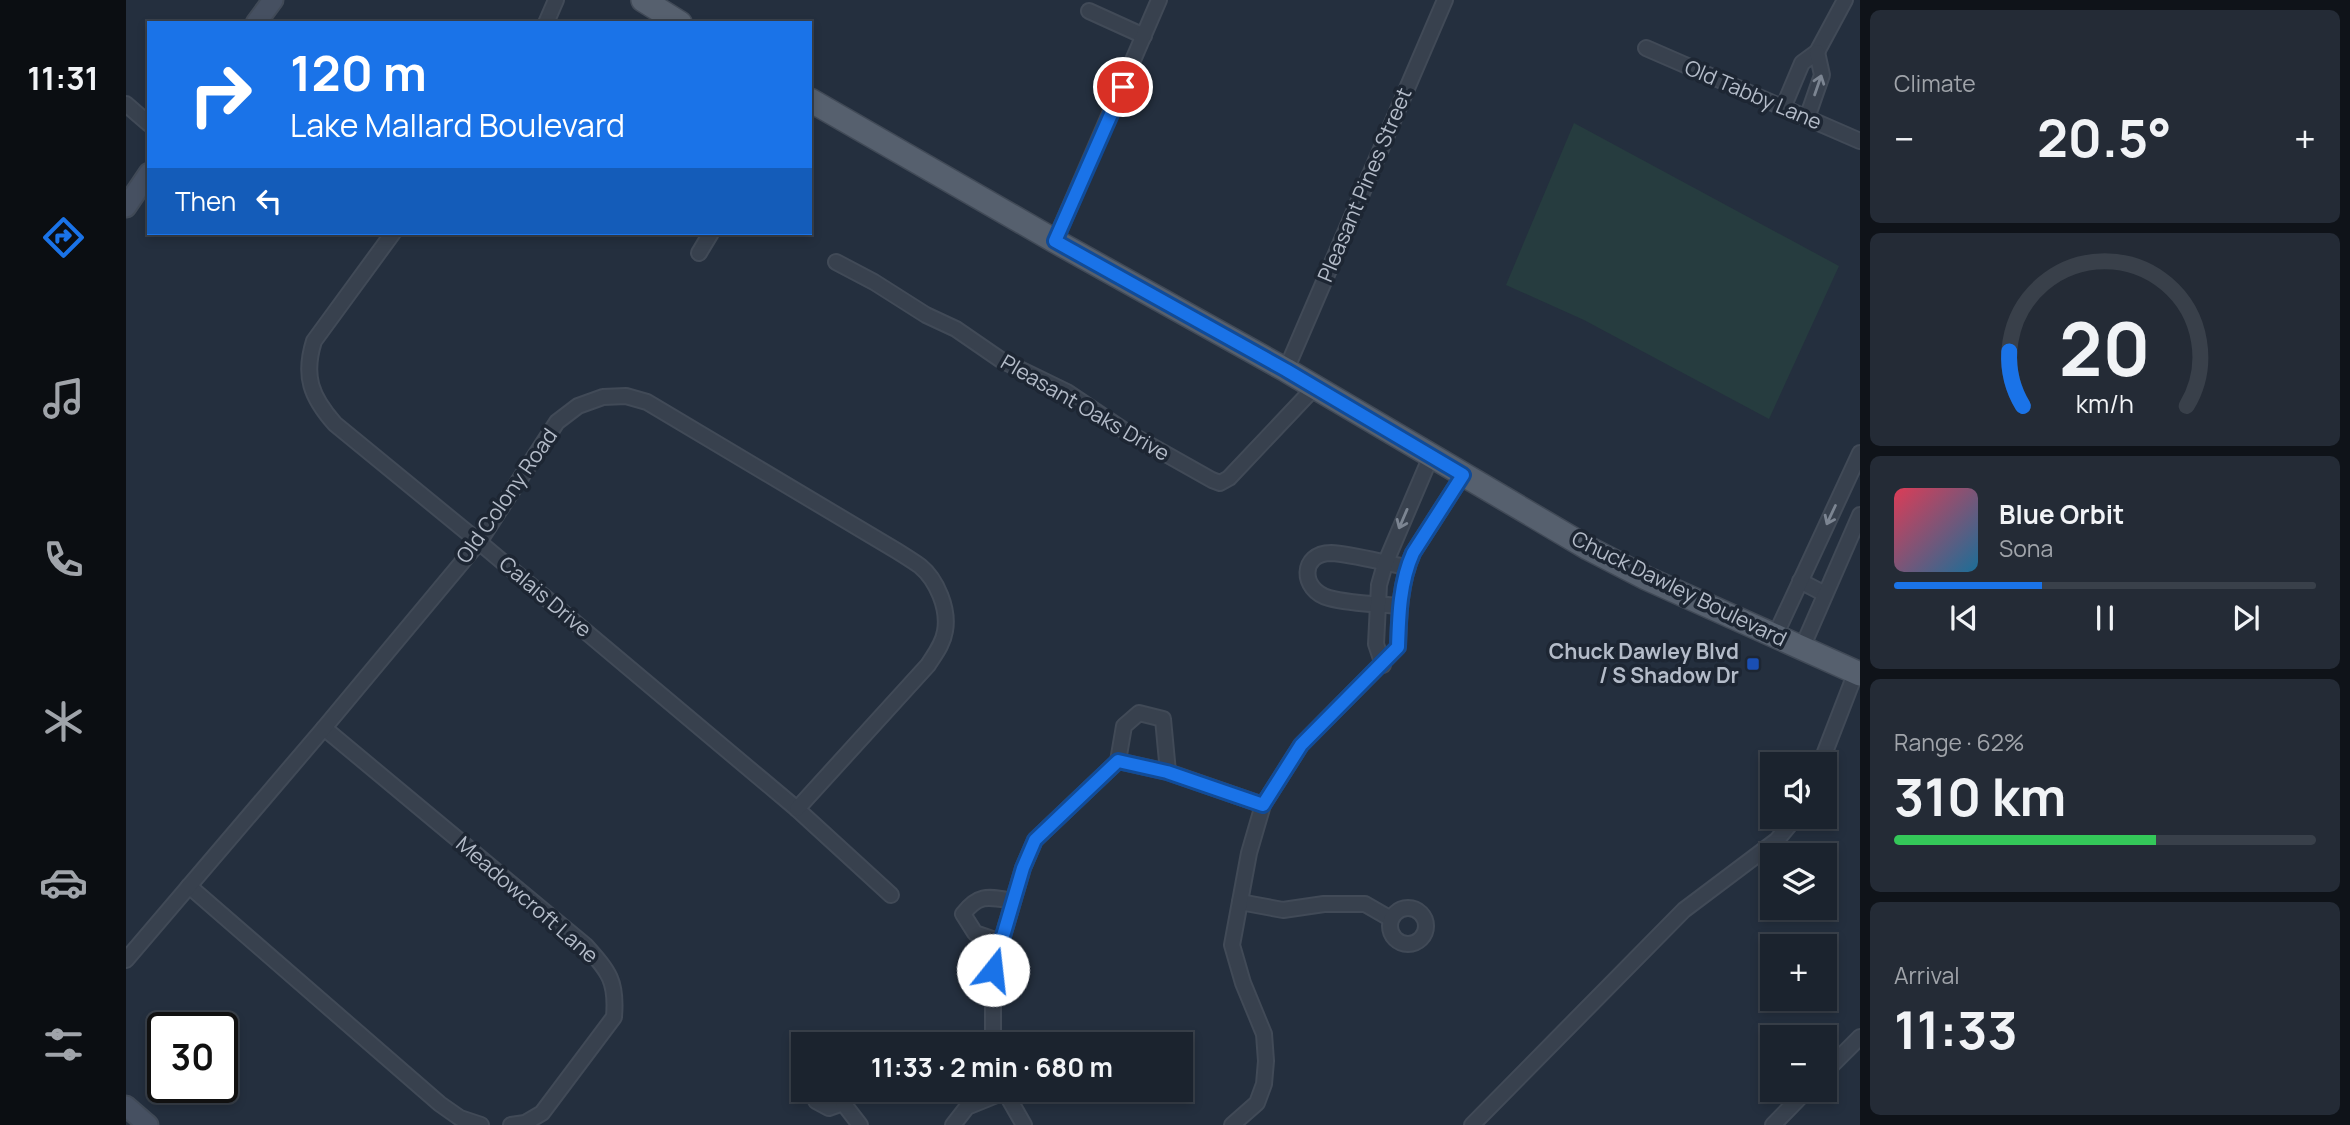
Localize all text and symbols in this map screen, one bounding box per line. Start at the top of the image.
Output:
text: 120 m [290,39,427,106]
icon: right [175,49,266,140]
street label: Old Tabby Lane [1681,53,1826,136]
text: 11:31 [27,56,99,100]
pin [1093,57,1153,117]
text: Climate [1894,67,1976,99]
icon: arrive [1104,68,1142,106]
one-way arrow [1813,75,1825,97]
street label: Pleasant Pines Street [1311,83,1418,286]
text: 20.5° [2037,102,2172,173]
text: Lake Mallard Boulevard [290,103,625,147]
text: − [1894,112,1915,164]
text: + [2294,112,2316,164]
icon: left [250,182,288,220]
text: Then [175,183,236,219]
icon: directions [39,213,88,262]
text: 20 [2059,298,2151,398]
street label: Pleasant Oaks Drive [996,347,1175,467]
icon: music [39,374,88,423]
text: km/h [2076,385,2134,420]
street label: Old Colony Road [449,422,563,568]
text: Blue Orbit [1999,496,2124,532]
one-way arrow [1824,504,1837,525]
one-way arrow [1396,507,1409,529]
street label: Chuck Dawley Boulevard [1567,524,1792,652]
text: Sona [1999,532,2053,564]
icon: phone [39,535,88,584]
street label: Calais Drive [494,549,598,643]
icon: previous [1945,599,1983,637]
icon: pause [2086,599,2124,637]
icon: next [2227,599,2265,637]
place label: Chuck Dawley Blvd / S Shadow Dr [1549,637,1739,689]
marker: Chuck Dawley Blvd / S Shadow Dr [1745,656,1761,672]
icon: climate [39,697,88,746]
text: Range · 62% [1894,726,2025,758]
map controls [1760,752,1837,1102]
button: sound [1760,752,1837,829]
text: 310 km [1894,761,2066,832]
street label: Meadowcroft Lane [451,830,605,969]
button: layers [1760,843,1837,920]
icon: car [39,858,88,907]
position arrow [956,933,1030,1007]
button: + [1760,934,1837,1011]
text: Arrival [1894,959,1960,991]
text: 11:33 [1894,994,2018,1065]
speed limit sign: 30 [147,1012,238,1103]
icon: filters [39,1020,88,1069]
button: − [1760,1025,1837,1102]
text: 11:33 · 2 min · 680 m [871,1049,1113,1085]

